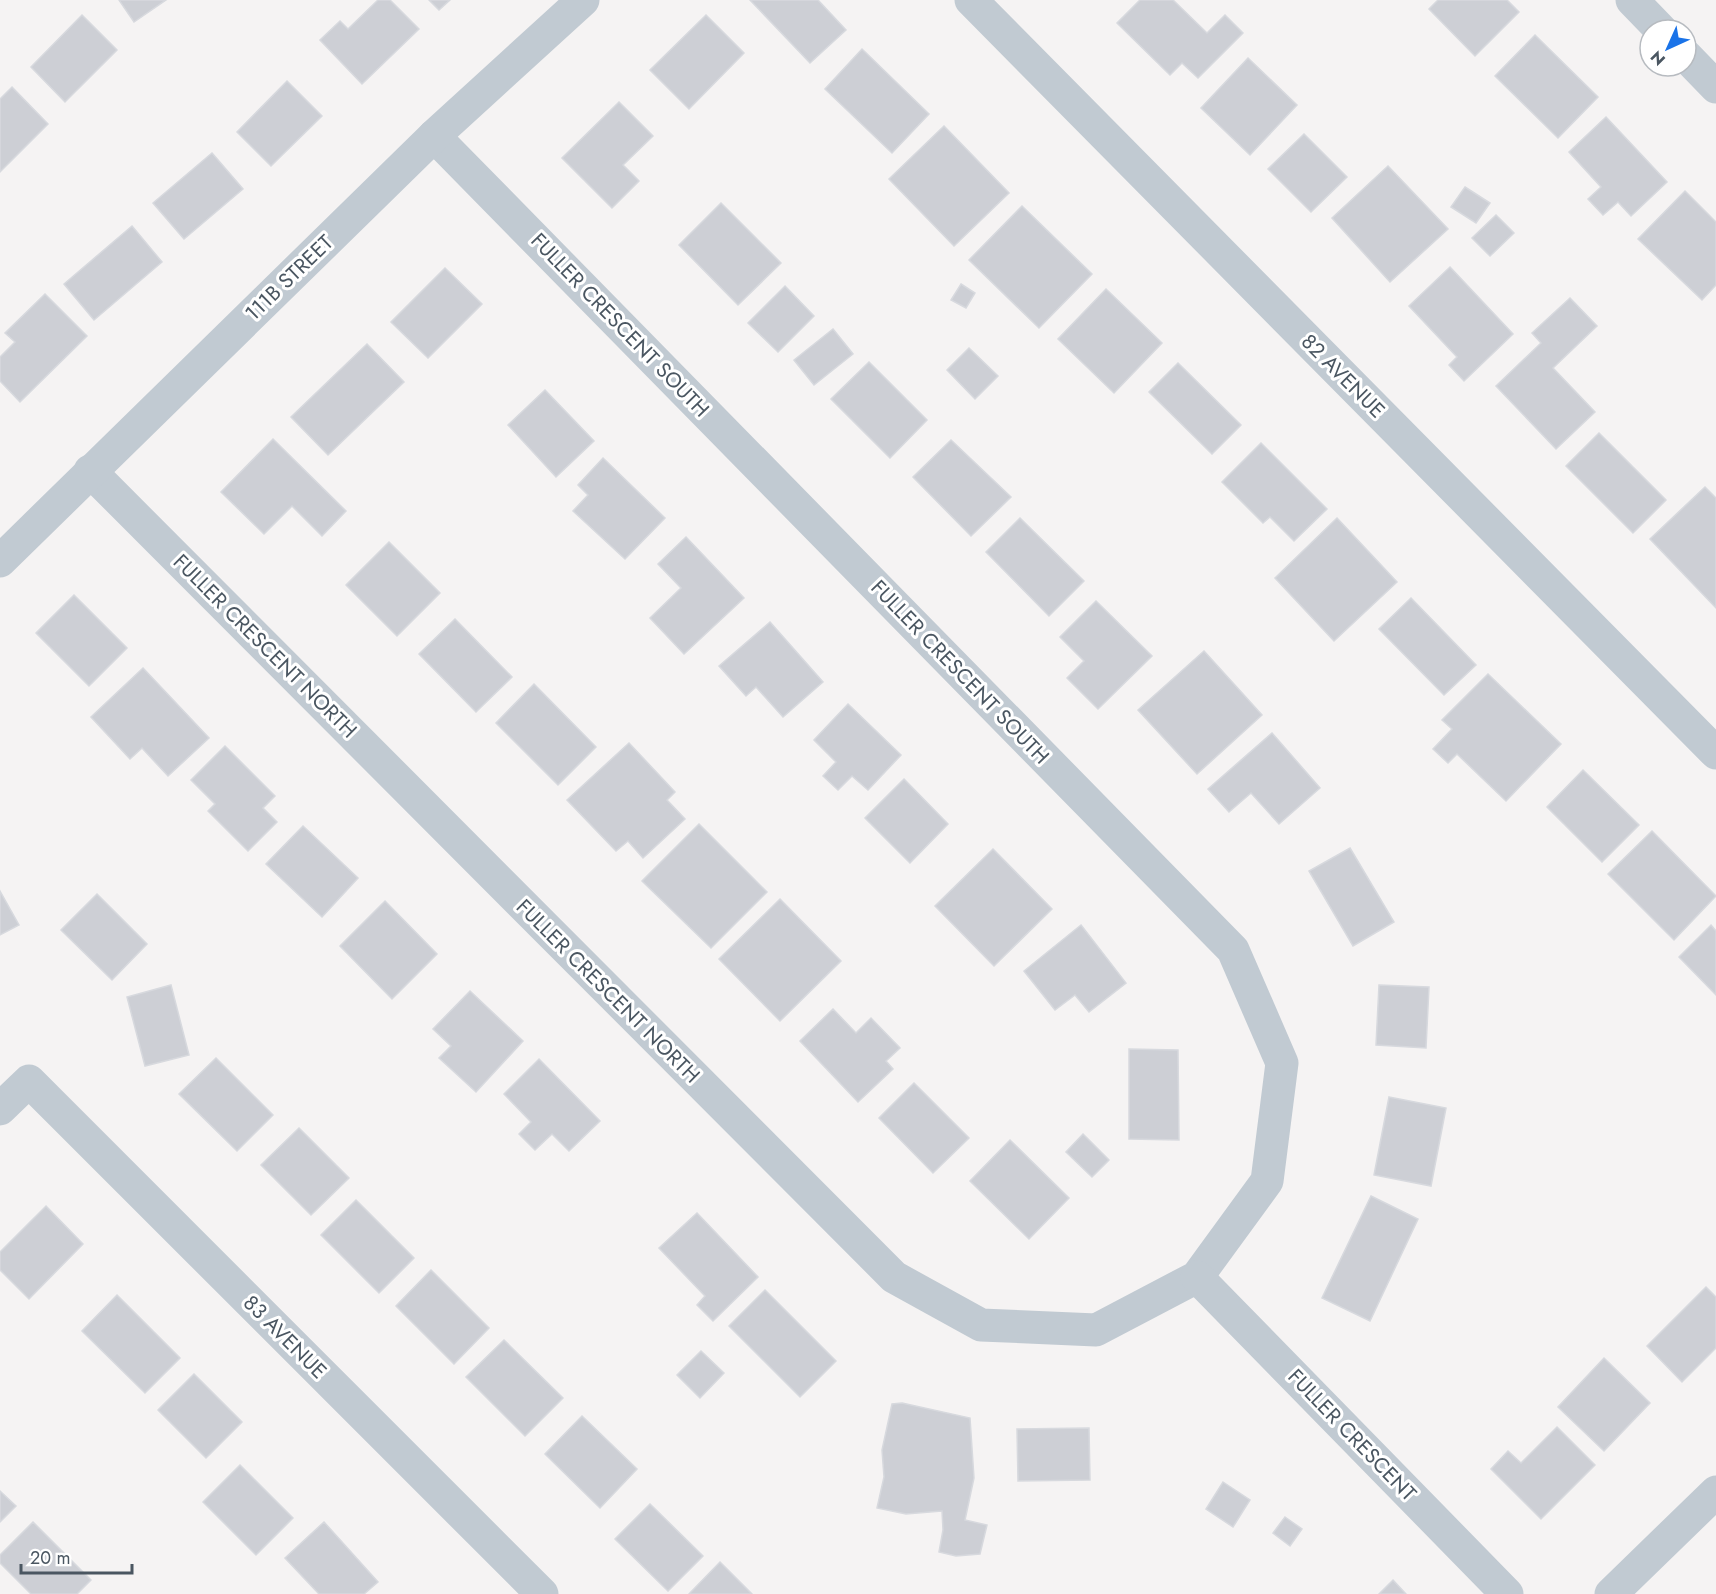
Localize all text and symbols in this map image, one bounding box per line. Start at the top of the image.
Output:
north arrow [1638,18,1698,78]
text: N [1645,46,1670,71]
street label: FULLER CRESCENT SOUTH [524,226,716,424]
street label: 111B STREET [238,228,340,328]
street label: 82 AVENUE [1294,327,1392,425]
street label: FULLER CRESCENT NORTH [166,547,364,745]
street label: FULLER CRESCENT SOUTH [864,573,1056,771]
street label: FULLER CRESCENT NORTH [509,892,707,1090]
street label: 83 AVENUE [236,1288,334,1386]
street label: FULLER CRESCENT [1281,1362,1423,1508]
scale bar [21,1537,132,1575]
text: 20 m [30,1545,70,1571]

